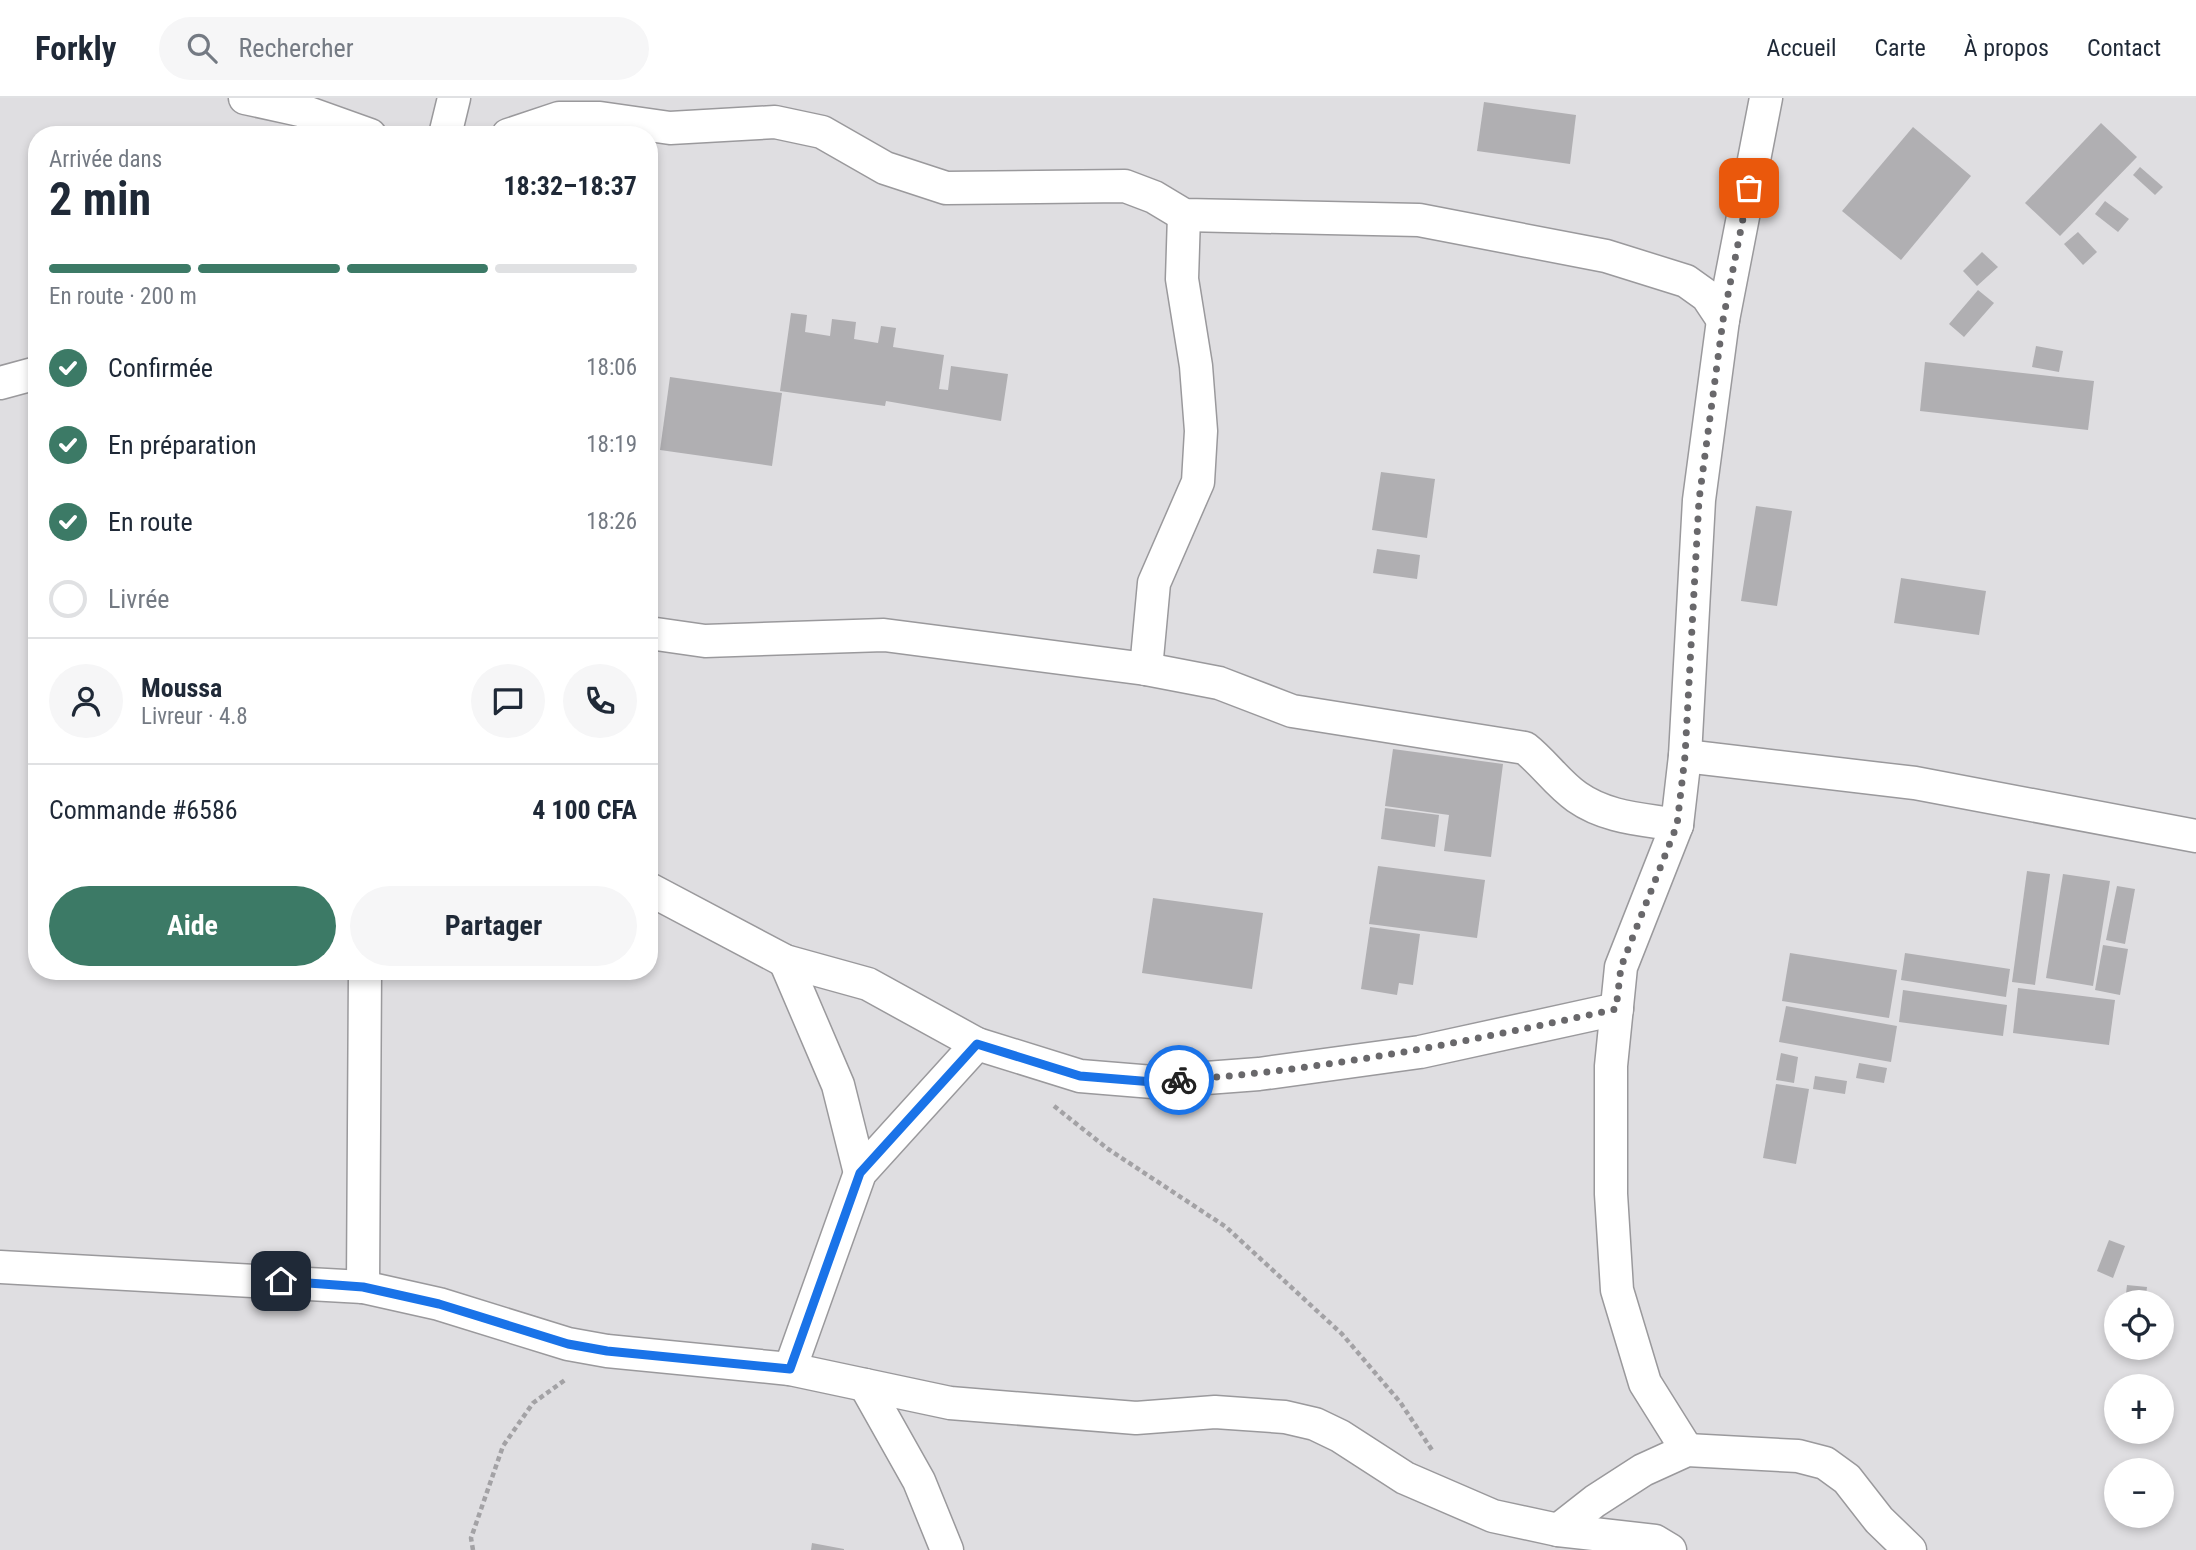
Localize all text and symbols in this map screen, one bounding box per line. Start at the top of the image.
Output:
search box [159,17,649,80]
text: Forkly [35,29,117,68]
icon: search [183,29,221,67]
text: Rechercher [239,33,354,63]
text: Accueil [1767,34,1836,62]
text: Carte [1874,34,1926,62]
text: À propos [1964,34,2049,62]
text: Contact [2087,34,2161,62]
text: Arrivée dans [49,146,162,173]
pin [1719,158,1779,218]
icon: bag [1730,169,1768,207]
text: 18:32–18:37 [503,171,637,201]
text: 2 min [49,172,151,226]
text: En route · 200 m [49,283,197,310]
icon: check [49,349,87,387]
text: Confirmée [108,353,213,383]
text: 18:06 [586,354,637,381]
icon: check [49,426,87,464]
text: En préparation [108,430,257,460]
text: 18:19 [586,431,637,458]
icon: check [49,503,87,541]
text: En route [108,507,193,537]
text: 18:26 [586,508,637,535]
text: Livrée [108,584,170,614]
button: person [49,664,123,738]
button: chat [471,664,545,738]
button: phone [563,664,637,738]
text: Moussa [141,673,222,703]
text: Livreur · 4.8 [141,703,248,730]
text: Commande #6586 [49,795,238,825]
text: 4 100 CFA [532,795,637,825]
button: Aide [49,886,336,966]
button: Partager [350,886,637,966]
courier [1144,1045,1214,1115]
icon: bike [1160,1061,1198,1099]
pin [251,1251,311,1311]
icon: home [262,1262,300,1300]
map controls [2104,1290,2174,1528]
button: locate [2104,1290,2174,1360]
button: + [2104,1374,2174,1444]
button: − [2104,1458,2174,1528]

